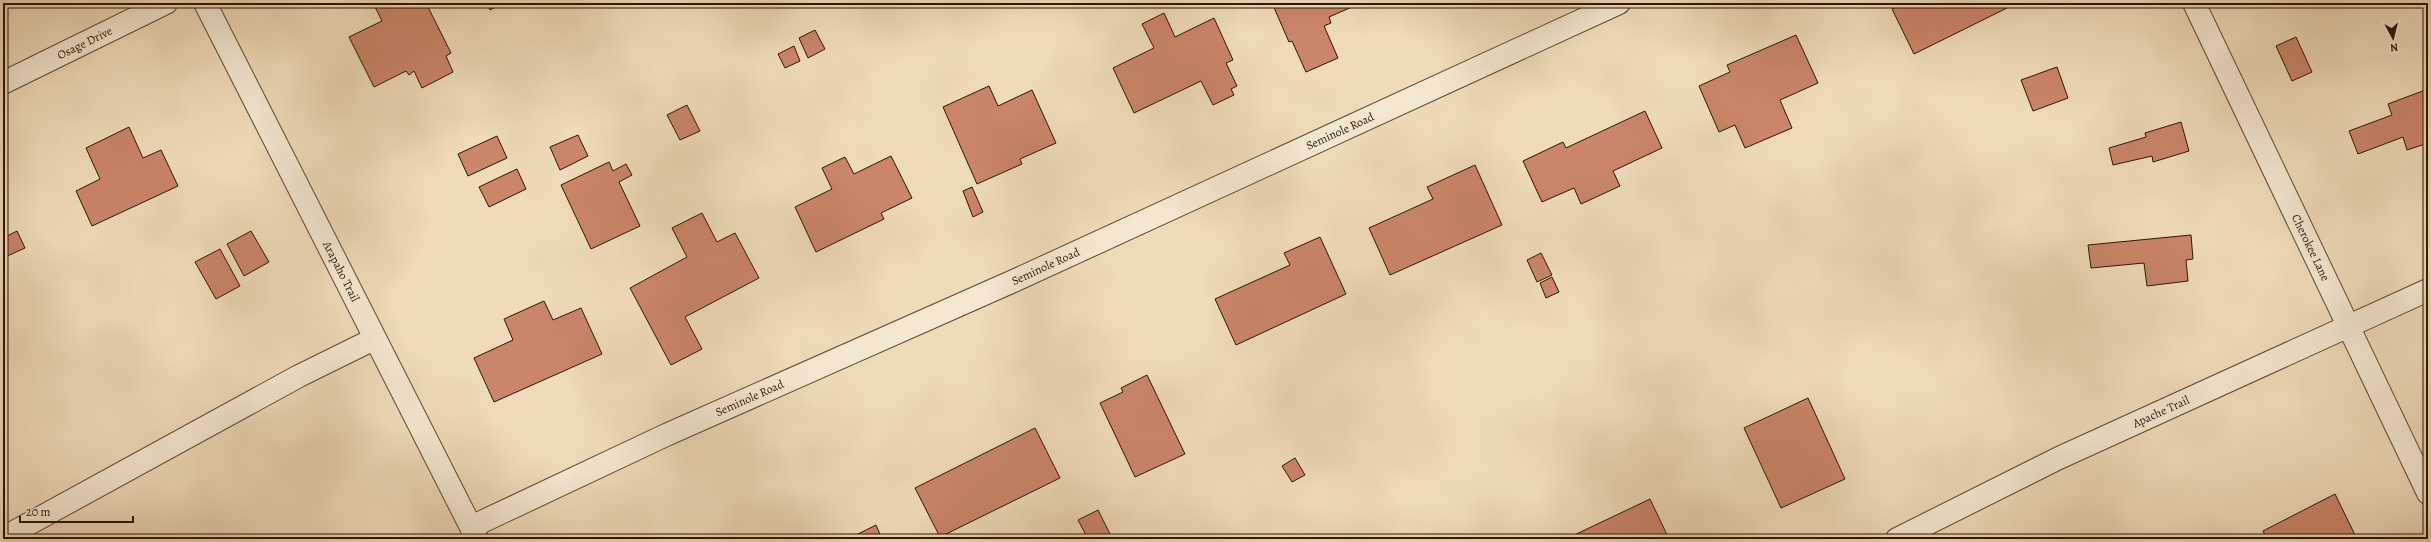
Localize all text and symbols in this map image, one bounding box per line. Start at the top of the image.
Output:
north arrow [2373,18,2413,58]
street label: Osage Drive [54,23,115,63]
text: N [2389,39,2399,55]
street label: Seminole Road [1303,108,1377,154]
street label: Cherokee Lane [2288,211,2334,284]
street label: Arapaho Trail [319,237,363,305]
street label: Seminole Road [1009,244,1083,289]
street label: Seminole Road [713,376,787,420]
street label: Apache Trail [2129,392,2192,432]
scale bar [20,498,133,524]
text: 20 m [26,504,50,520]

